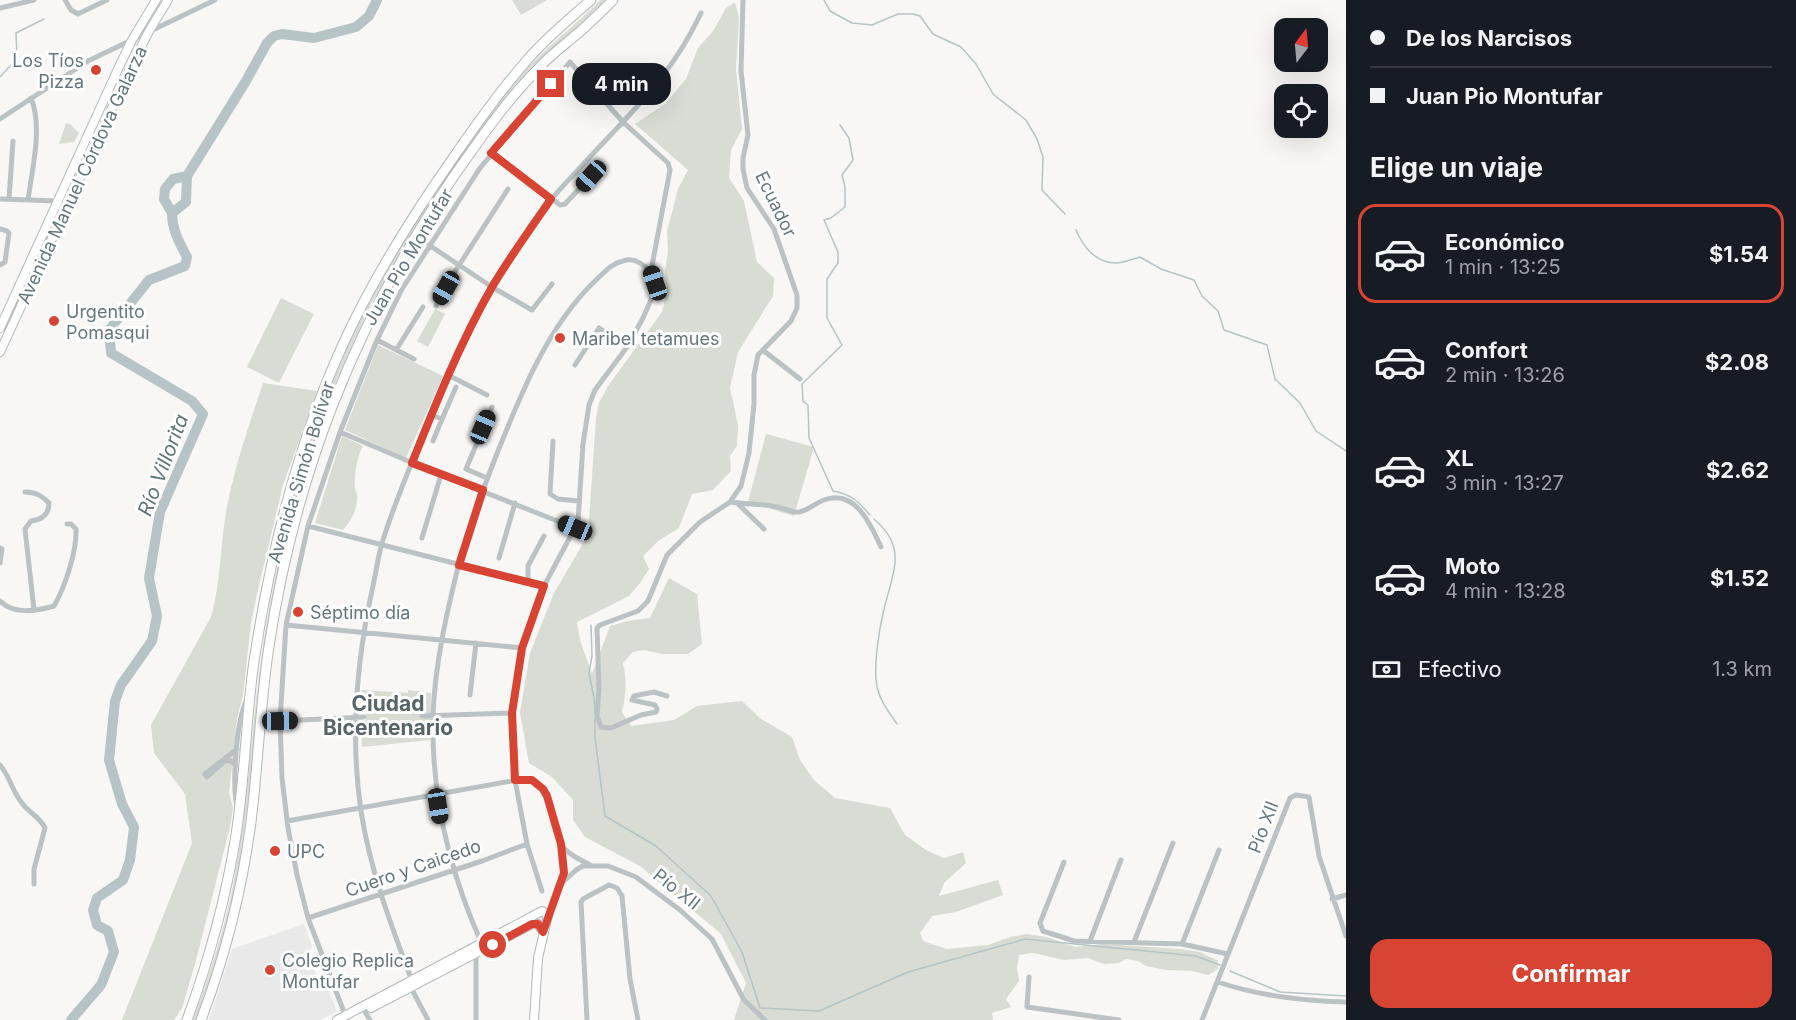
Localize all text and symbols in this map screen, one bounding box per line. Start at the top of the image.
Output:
north arrow [1274,18,1328,72]
map controls [1274,18,1328,138]
text: De los Narcisos [1406,25,1572,51]
street label: Avenida Manuel Córdova Galarza [13,43,151,307]
place label: Los Tíos Pizza [12,50,84,92]
marker: Los Tíos Pizza [89,63,103,77]
callout: 4 min [572,63,671,105]
route end [537,70,564,97]
text: 4 min [594,72,649,96]
text: Juan Pio Montufar [1406,83,1603,109]
button: locate [1274,84,1328,138]
text: Elige un viaje [1370,151,1543,184]
car [572,157,610,195]
street label: Ecuador [751,168,801,240]
street label: Juan Pio Montufar [359,185,457,329]
icon: car [1373,227,1427,281]
text: Económico [1445,229,1564,255]
text: $1.54 [1709,241,1769,267]
text: 1 min · 13:25 [1445,255,1561,279]
car [641,263,669,303]
car [429,268,463,308]
place label: Urgentito Pomasqui [66,301,150,343]
marker: Urgentito Pomasqui [47,314,61,328]
place label: Maribel tetamues [572,328,719,349]
marker: Maribel tetamues [553,331,567,345]
icon: car [1373,335,1427,389]
text: Confort [1445,337,1528,363]
text: $2.08 [1705,349,1769,375]
text: 2 min · 13:26 [1445,363,1565,387]
street label: Avenida Simón Bolívar [263,378,339,565]
car [468,407,498,447]
water label: Río Villorita [133,411,193,519]
icon: car [1373,443,1427,497]
text: XL [1445,445,1474,471]
text: $2.62 [1706,457,1769,483]
text: 3 min · 13:27 [1445,471,1564,495]
car [555,513,595,543]
icon: car [1373,551,1427,605]
text: Moto [1445,553,1500,579]
text: $1.52 [1710,565,1769,591]
text: 4 min · 13:28 [1445,579,1566,603]
place label: Séptimo día [310,602,410,623]
marker: Séptimo día [291,605,305,619]
icon: cash [1370,653,1403,686]
text: Efectivo [1418,656,1502,682]
text: 1.3 km [1712,657,1772,681]
district label: Ciudad Bicentenario [323,691,453,740]
car [262,712,298,730]
car [426,787,450,825]
street label: Pío XII [1244,798,1282,856]
street label: Cuero y Caicedo [342,835,484,901]
place label: UPC [287,841,325,862]
marker: UPC [268,844,282,858]
street label: Pío XII [649,864,705,914]
route start [479,931,506,958]
button: Confirmar [1370,939,1772,1008]
place label: Colegio Replica Montufar [282,950,414,992]
marker: Colegio Replica Montufar [263,963,277,977]

